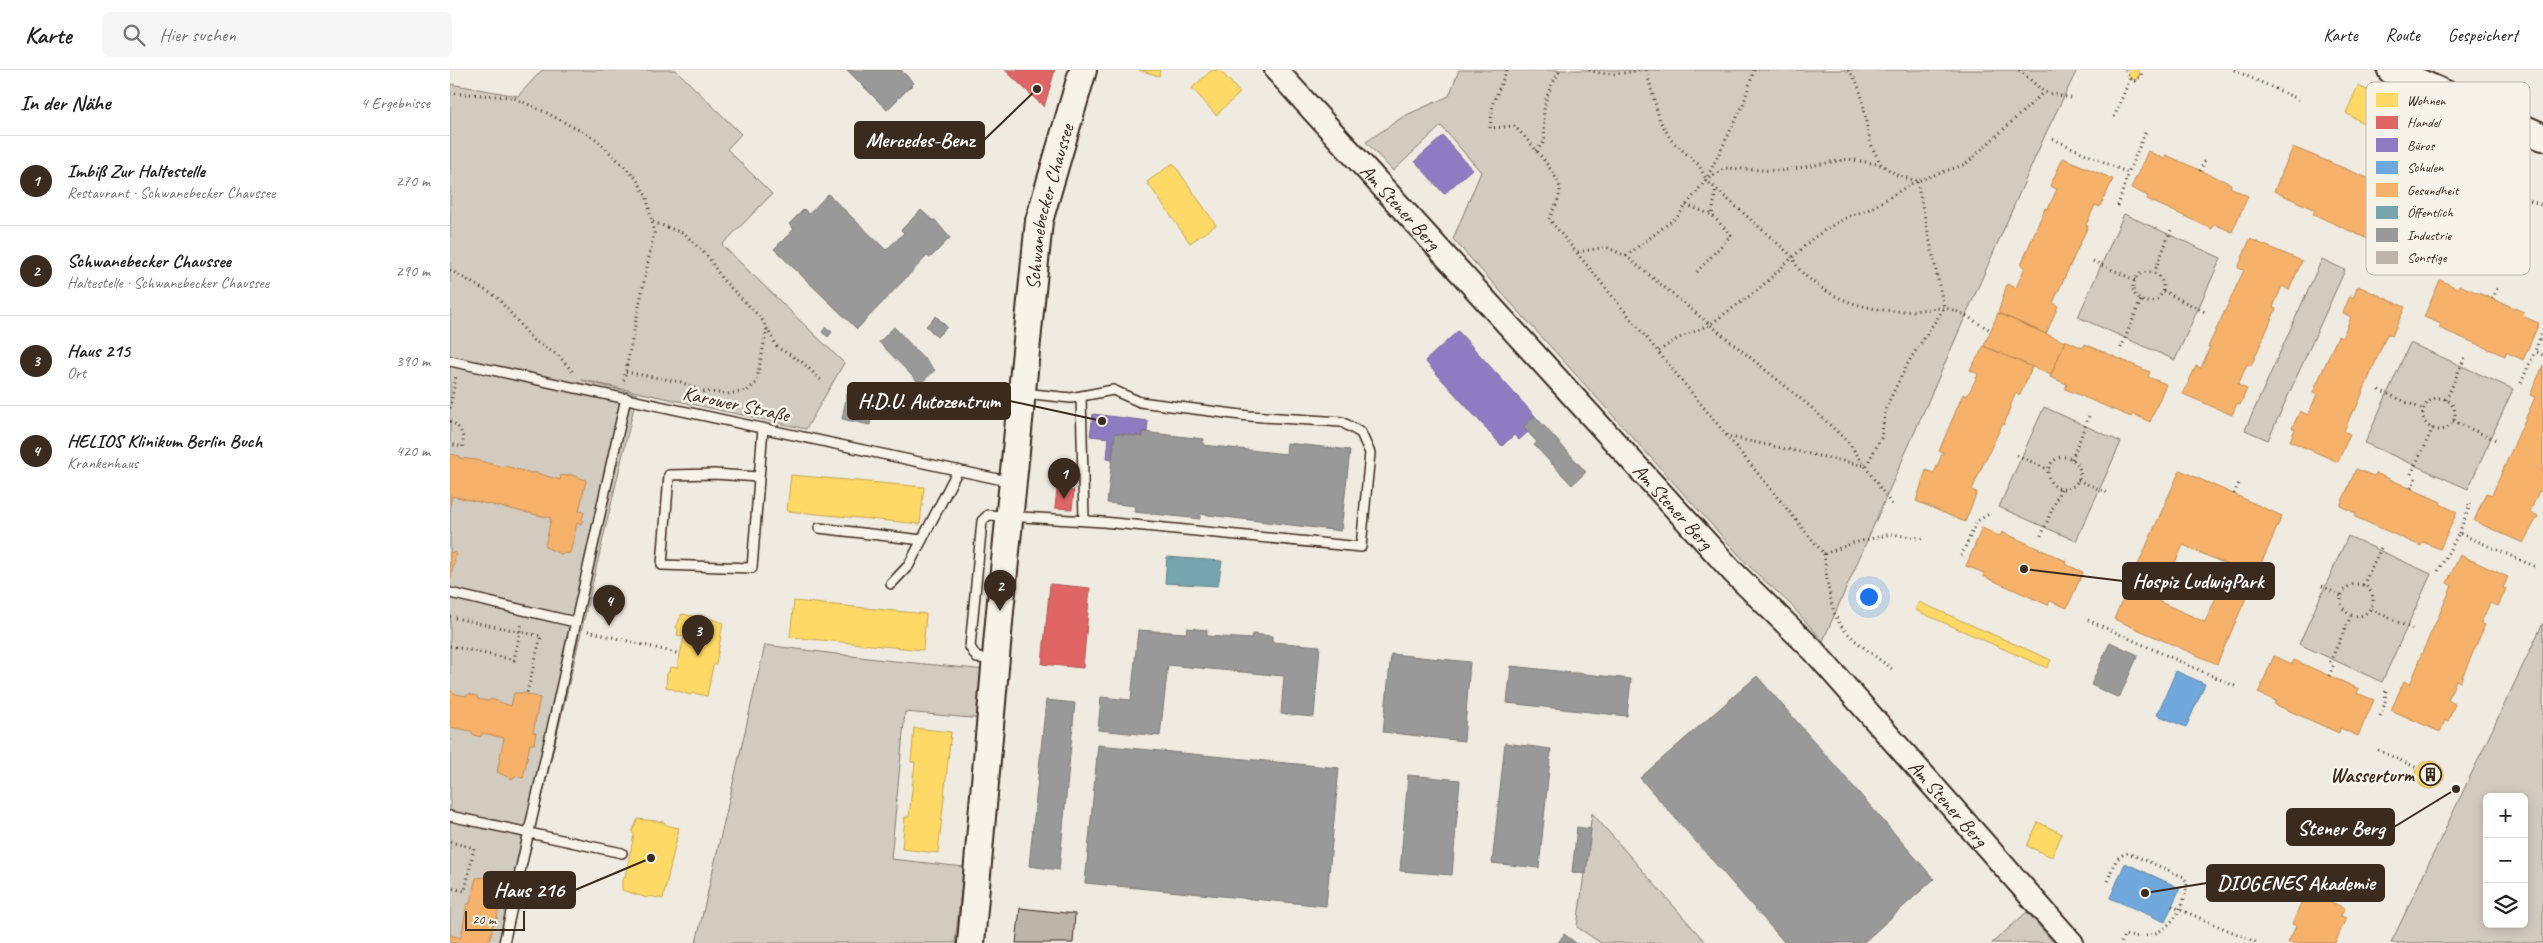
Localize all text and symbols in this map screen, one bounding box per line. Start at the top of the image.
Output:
search box [102,12,452,57]
text: Karte [25,20,72,50]
icon: search [120,21,148,49]
text: Hier suchen [160,23,236,47]
text: Karte [2323,24,2358,46]
text: Route [2386,24,2420,46]
text: Gespeichert [2448,24,2518,46]
legend [2366,82,2530,275]
text: In der Nähe [20,90,110,116]
text: Wohnen [2407,92,2446,109]
text: 4 Ergebnisse [361,93,430,113]
text: Handel [2407,114,2442,131]
street label: Schwanebecker Chaussee [1020,120,1080,291]
callout: Mercedes-Benz [855,122,984,158]
text: Mercedes-Benz [866,127,977,153]
text: Büros [2407,137,2435,154]
text: Imbiß Zur Haltestelle [67,159,205,183]
street label: Am Stener Berg [1355,159,1447,256]
text: Schulen [2407,159,2444,176]
text: 1 [32,171,40,191]
text: 270 m [396,171,430,191]
text: Gesundheit [2407,182,2460,199]
text: Restaurant · Schwanebecker Chaussee [67,183,275,203]
text: Öffentlich [2407,204,2453,221]
text: Industrie [2407,227,2453,244]
text: Schwanebecker Chaussee [67,249,231,273]
text: Sonstige [2407,249,2448,266]
text: 2 [32,261,40,281]
text: 290 m [396,261,430,281]
text: Haltestelle · Schwanebecker Chaussee [67,273,269,293]
text: Haus 215 [67,339,130,363]
text: 3 [32,351,40,371]
text: 390 m [396,351,430,371]
text: Ort [67,363,86,383]
street label: Karower Straße [680,381,793,428]
callout: H.D.U. Autozentrum [848,383,1010,419]
text: H.D.U. Autozentrum [858,388,1001,414]
text: HELIOS Klinikum Berlin Buch [67,429,262,453]
text: 4 [32,441,40,461]
text: 420 m [396,441,430,461]
text: Krankenhaus [67,453,138,473]
pin: 1 [1048,458,1080,499]
street label: Am Stener Berg [1628,458,1720,556]
callout: Hospiz LudwigPark [2123,563,2274,599]
text: Hospiz LudwigPark [2132,568,2266,594]
pin: 2 [984,570,1016,611]
your location [1856,584,1882,610]
pin: 4 [593,585,625,626]
pin: 3 [682,615,714,656]
street label: Am Stener Berg [1903,755,1995,853]
place label: Wasserturm [2330,763,2416,788]
building icon: Wasserturm [2418,763,2442,787]
map controls [2483,793,2528,928]
button: + [2483,793,2528,838]
callout: Stener Berg [2287,809,2394,845]
text: Stener Berg [2297,815,2387,841]
button: − [2483,838,2528,883]
callout: DIOGENES Akademie [2207,865,2384,901]
text: DIOGENES Akademie [2217,870,2377,896]
callout: Haus 216 [484,872,575,908]
text: Haus 216 [494,877,566,903]
button: layers [2483,883,2528,928]
scale bar [465,908,525,931]
text: 20 m [472,911,496,928]

